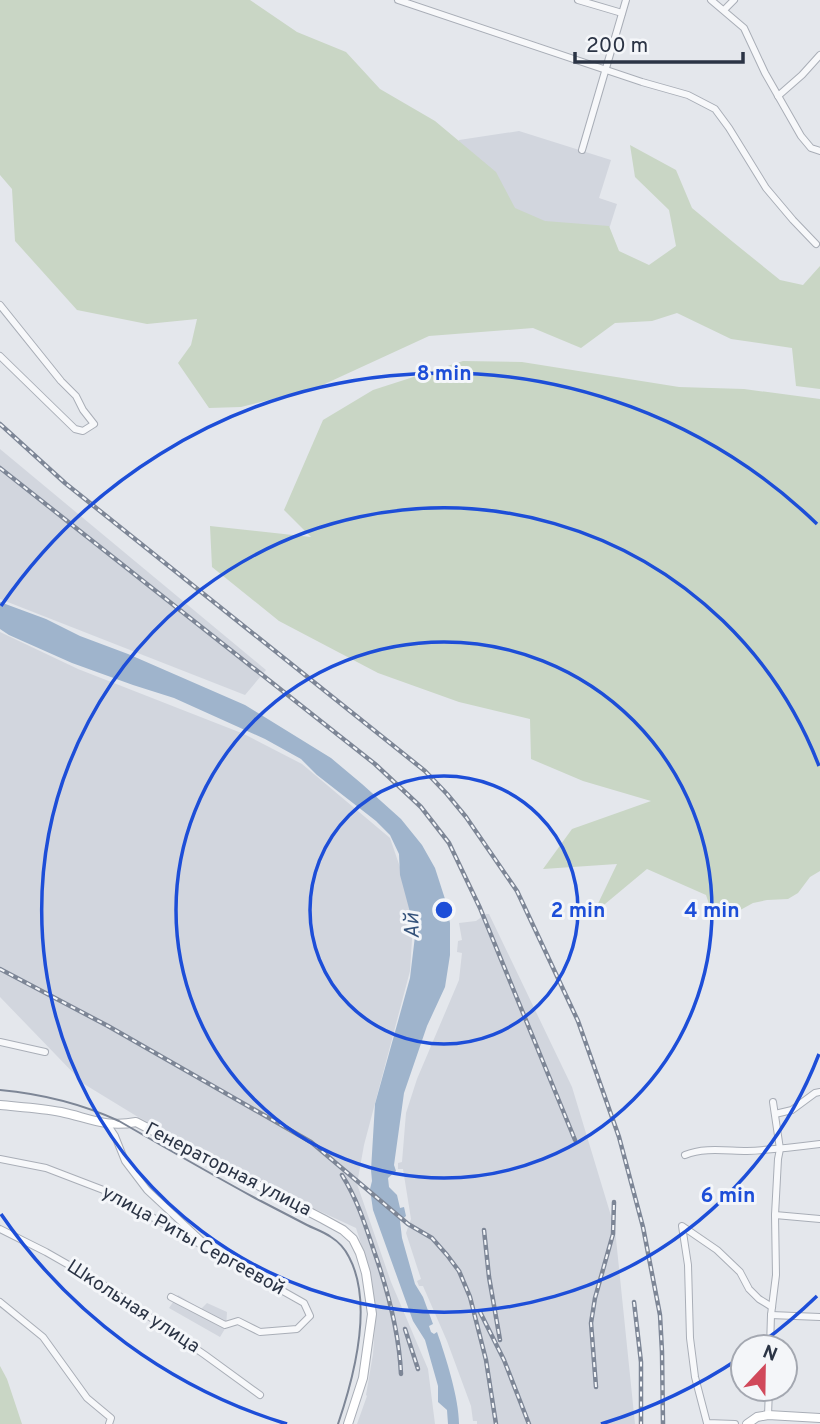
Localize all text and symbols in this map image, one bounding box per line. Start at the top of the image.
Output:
scale bar [575,21,743,65]
text: 200 m [586,33,648,60]
text: 8 min [416,361,472,388]
centre of rings [432,898,456,922]
text: 2 min [551,898,605,925]
text: 4 min [684,898,740,925]
water label: Ай [399,912,427,939]
street label: Генераторная улица [141,1118,315,1222]
street label: улица Риты Сергеевой [97,1181,289,1301]
text: 6 min [701,1183,755,1210]
street label: Школьная улица [62,1255,204,1359]
north arrow [729,1333,799,1403]
text: N [759,1340,780,1368]

